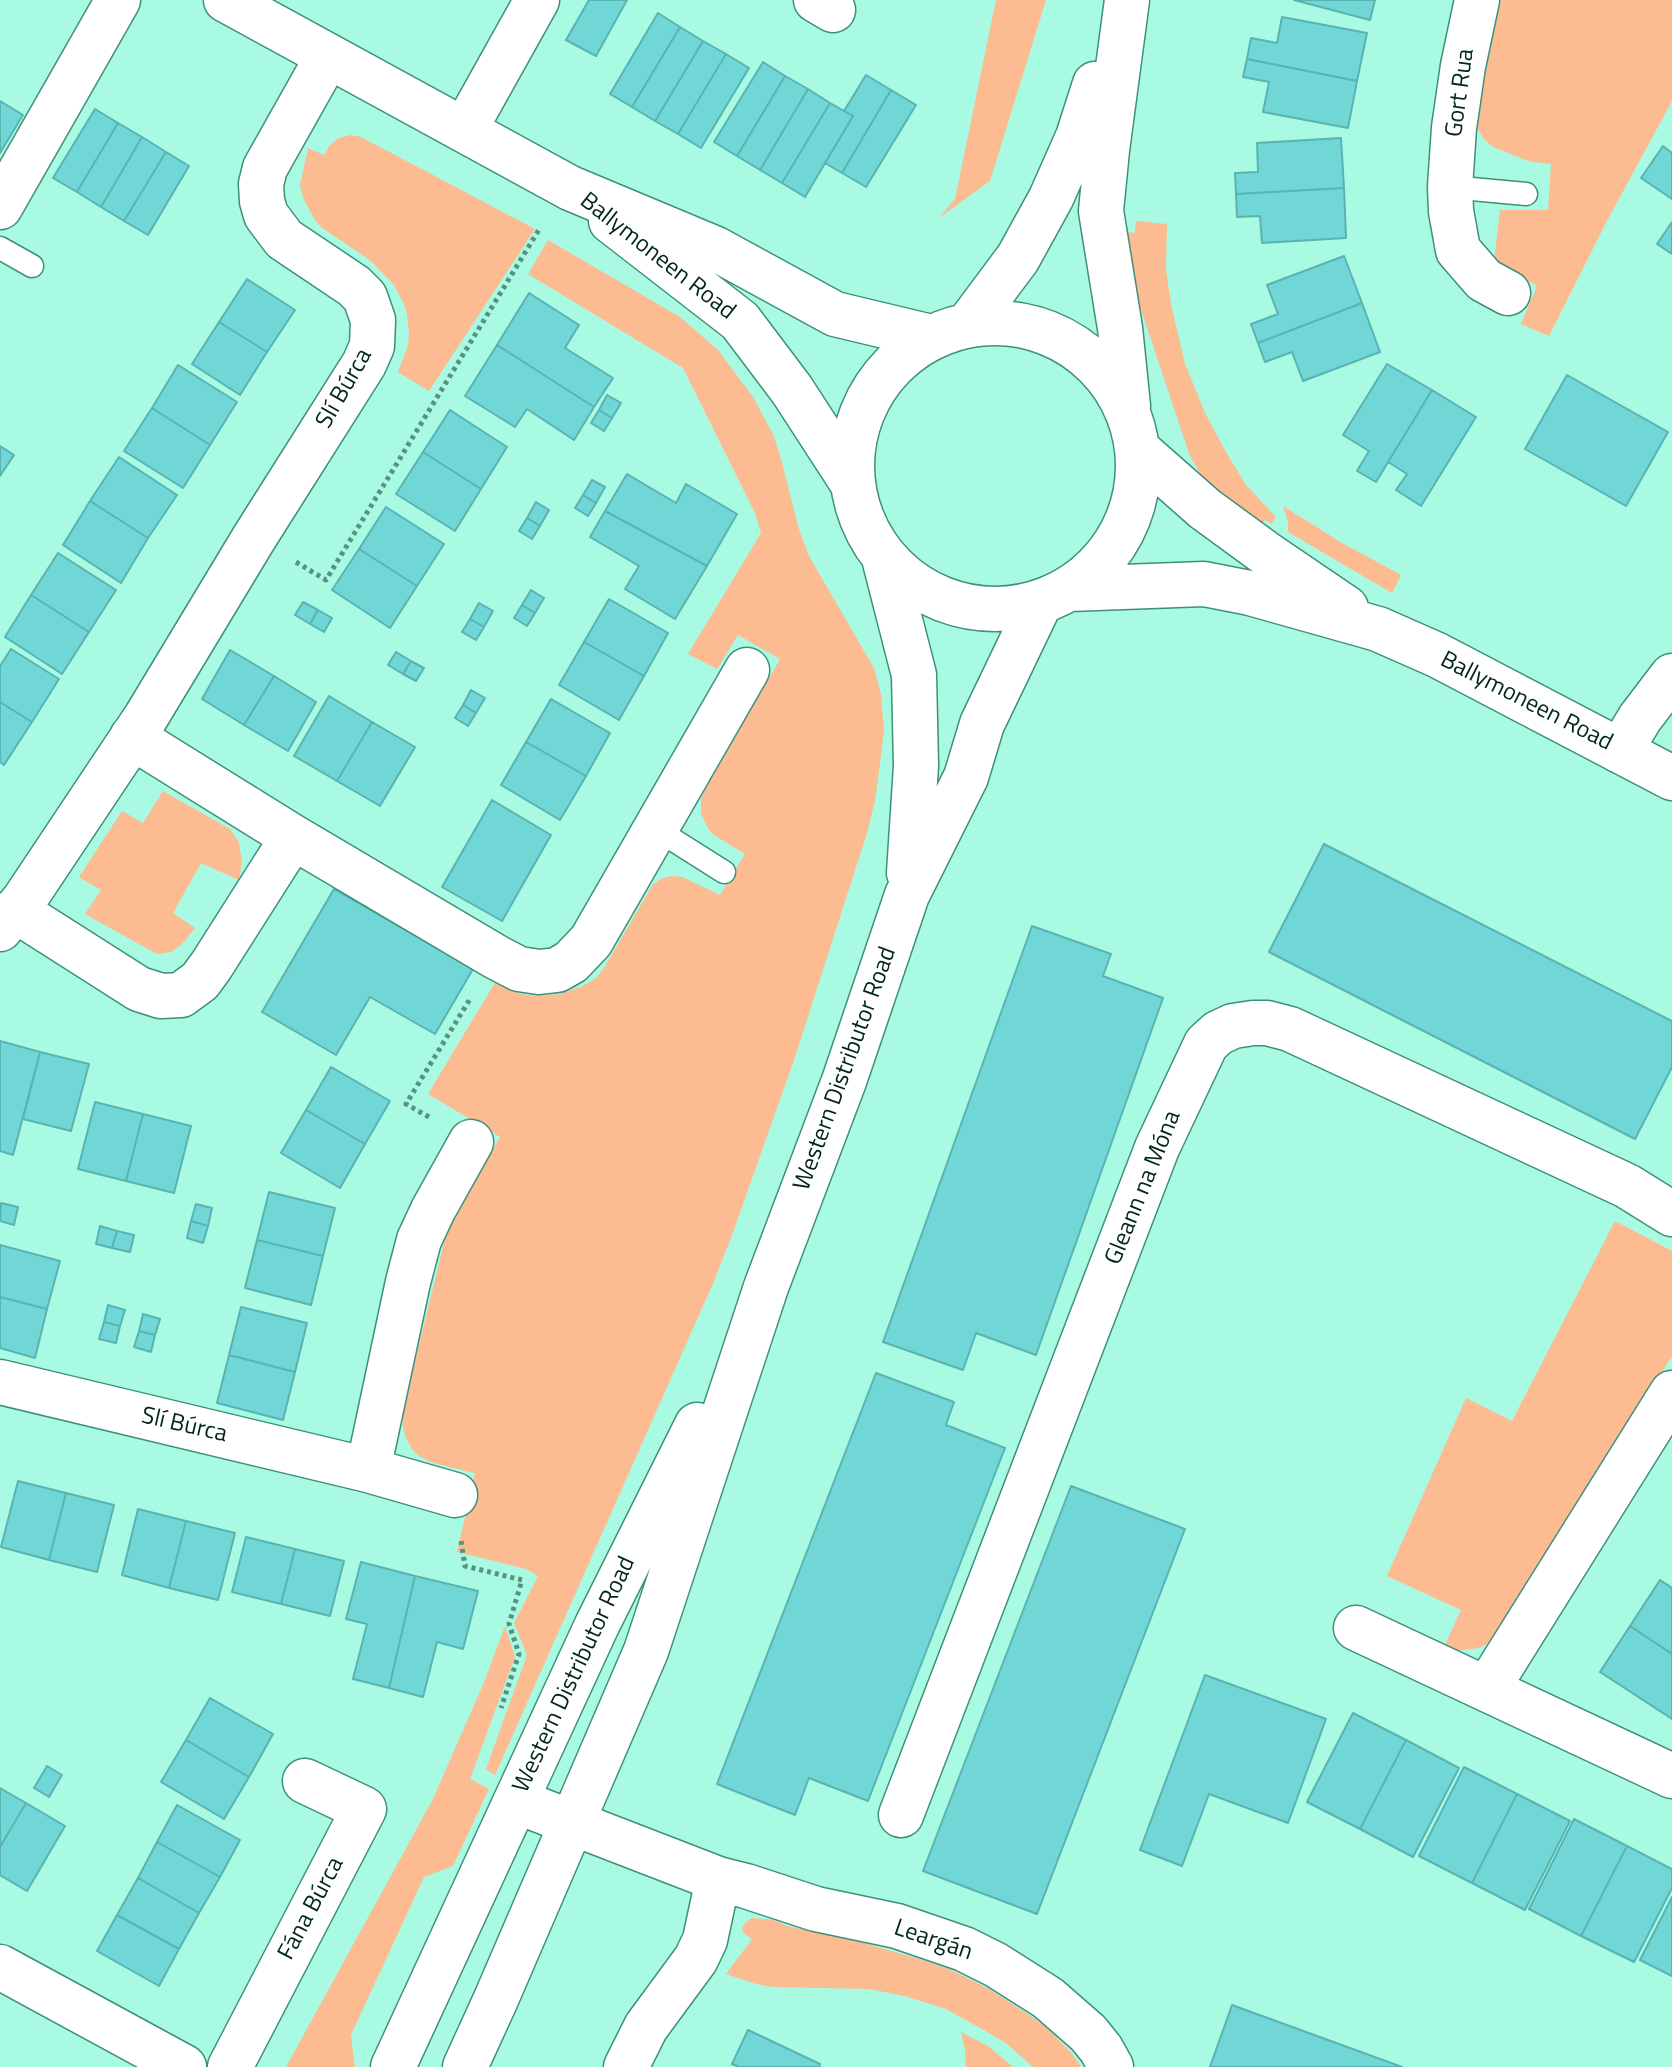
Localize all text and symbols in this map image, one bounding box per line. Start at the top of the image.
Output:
street label: Gort Rua [1441,47,1481,139]
street label: Ballymoneen Road [573,187,741,327]
street label: Slí Búrca [311,344,379,434]
street label: Ballymoneen Road [1435,646,1617,758]
street label: Western Distributor Road [789,943,903,1195]
street label: Gleann na Móna [1100,1107,1188,1269]
street label: Slí Búrca [138,1402,230,1450]
street label: Western Distributor Road [508,1552,642,1798]
street label: Fána Búrca [273,1853,351,1965]
street label: Leargán [890,1914,976,1968]

